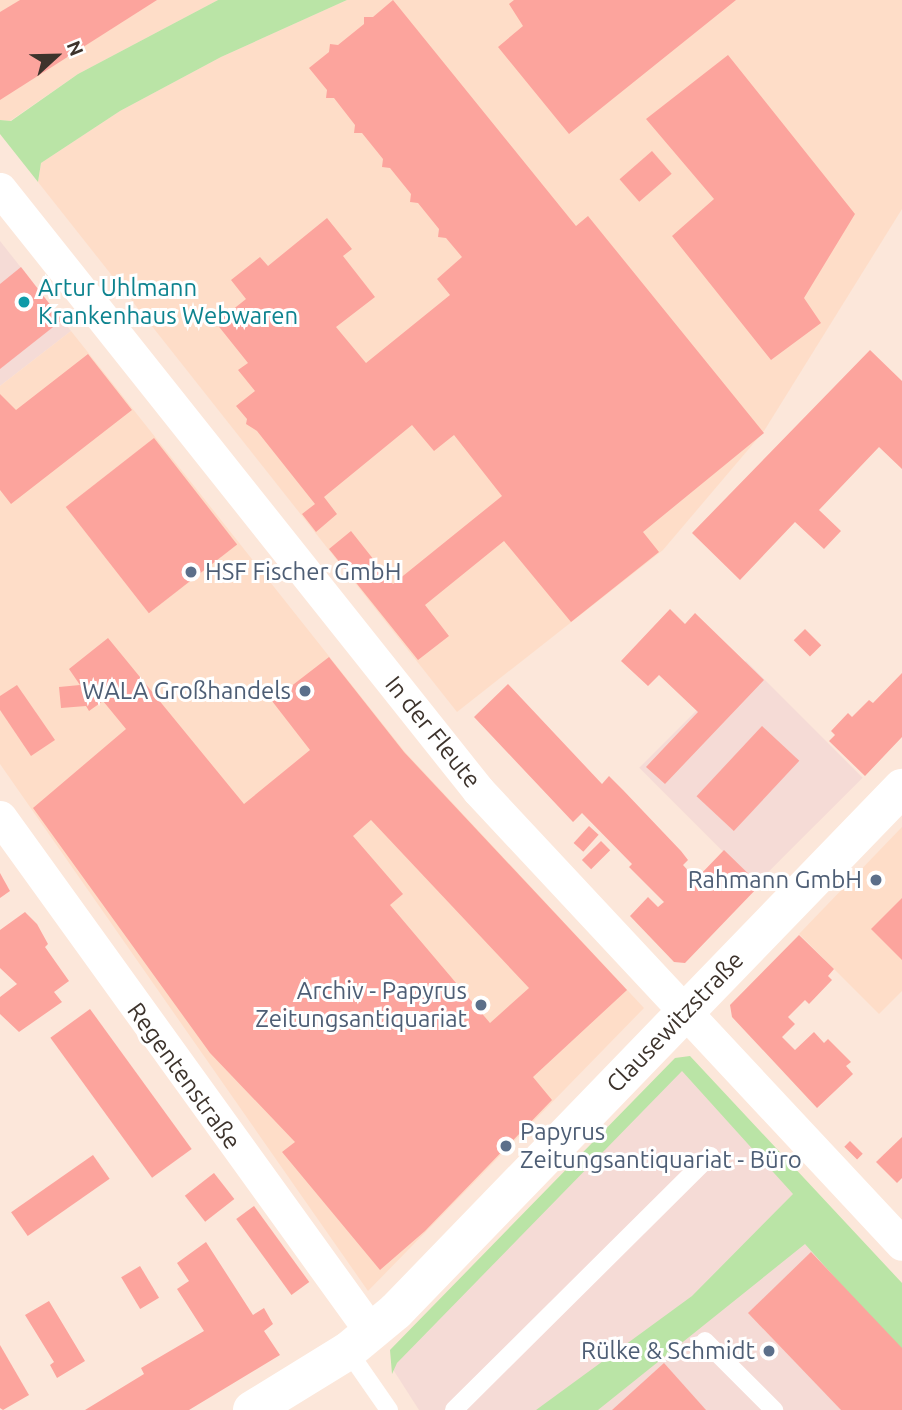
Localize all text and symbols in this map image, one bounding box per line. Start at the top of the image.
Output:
north arrow [21,21,91,91]
text: N [63,37,88,59]
place label: Artur Uhlmann Krankenhaus Webwaren [38,274,298,330]
marker: Artur Uhlmann Krankenhaus Webwaren [16,294,32,310]
place label: HSF Fischer GmbH [205,558,401,586]
marker: HSF Fischer GmbH [183,564,199,580]
street label: In der Fleute [379,670,487,794]
place label: WALA Großhandels [82,677,291,705]
marker: WALA Großhandels [297,683,313,699]
place label: Rahmann GmbH [688,866,862,894]
marker: Rahmann GmbH [868,872,884,888]
street label: Clausewitzstraße [601,946,749,1098]
place label: Archiv - Papyrus Zeitungsantiquariat [255,977,467,1033]
street label: Regentenstraße [121,997,247,1155]
marker: Archiv - Papyrus Zeitungsantiquariat [473,997,489,1013]
place label: Papyrus Zeitungsantiquariat - Büro [520,1118,802,1174]
marker: Papyrus Zeitungsantiquariat - Büro [498,1138,514,1154]
place label: Rülke & Schmidt [581,1337,755,1365]
marker: Rülke & Schmidt [761,1343,777,1359]

